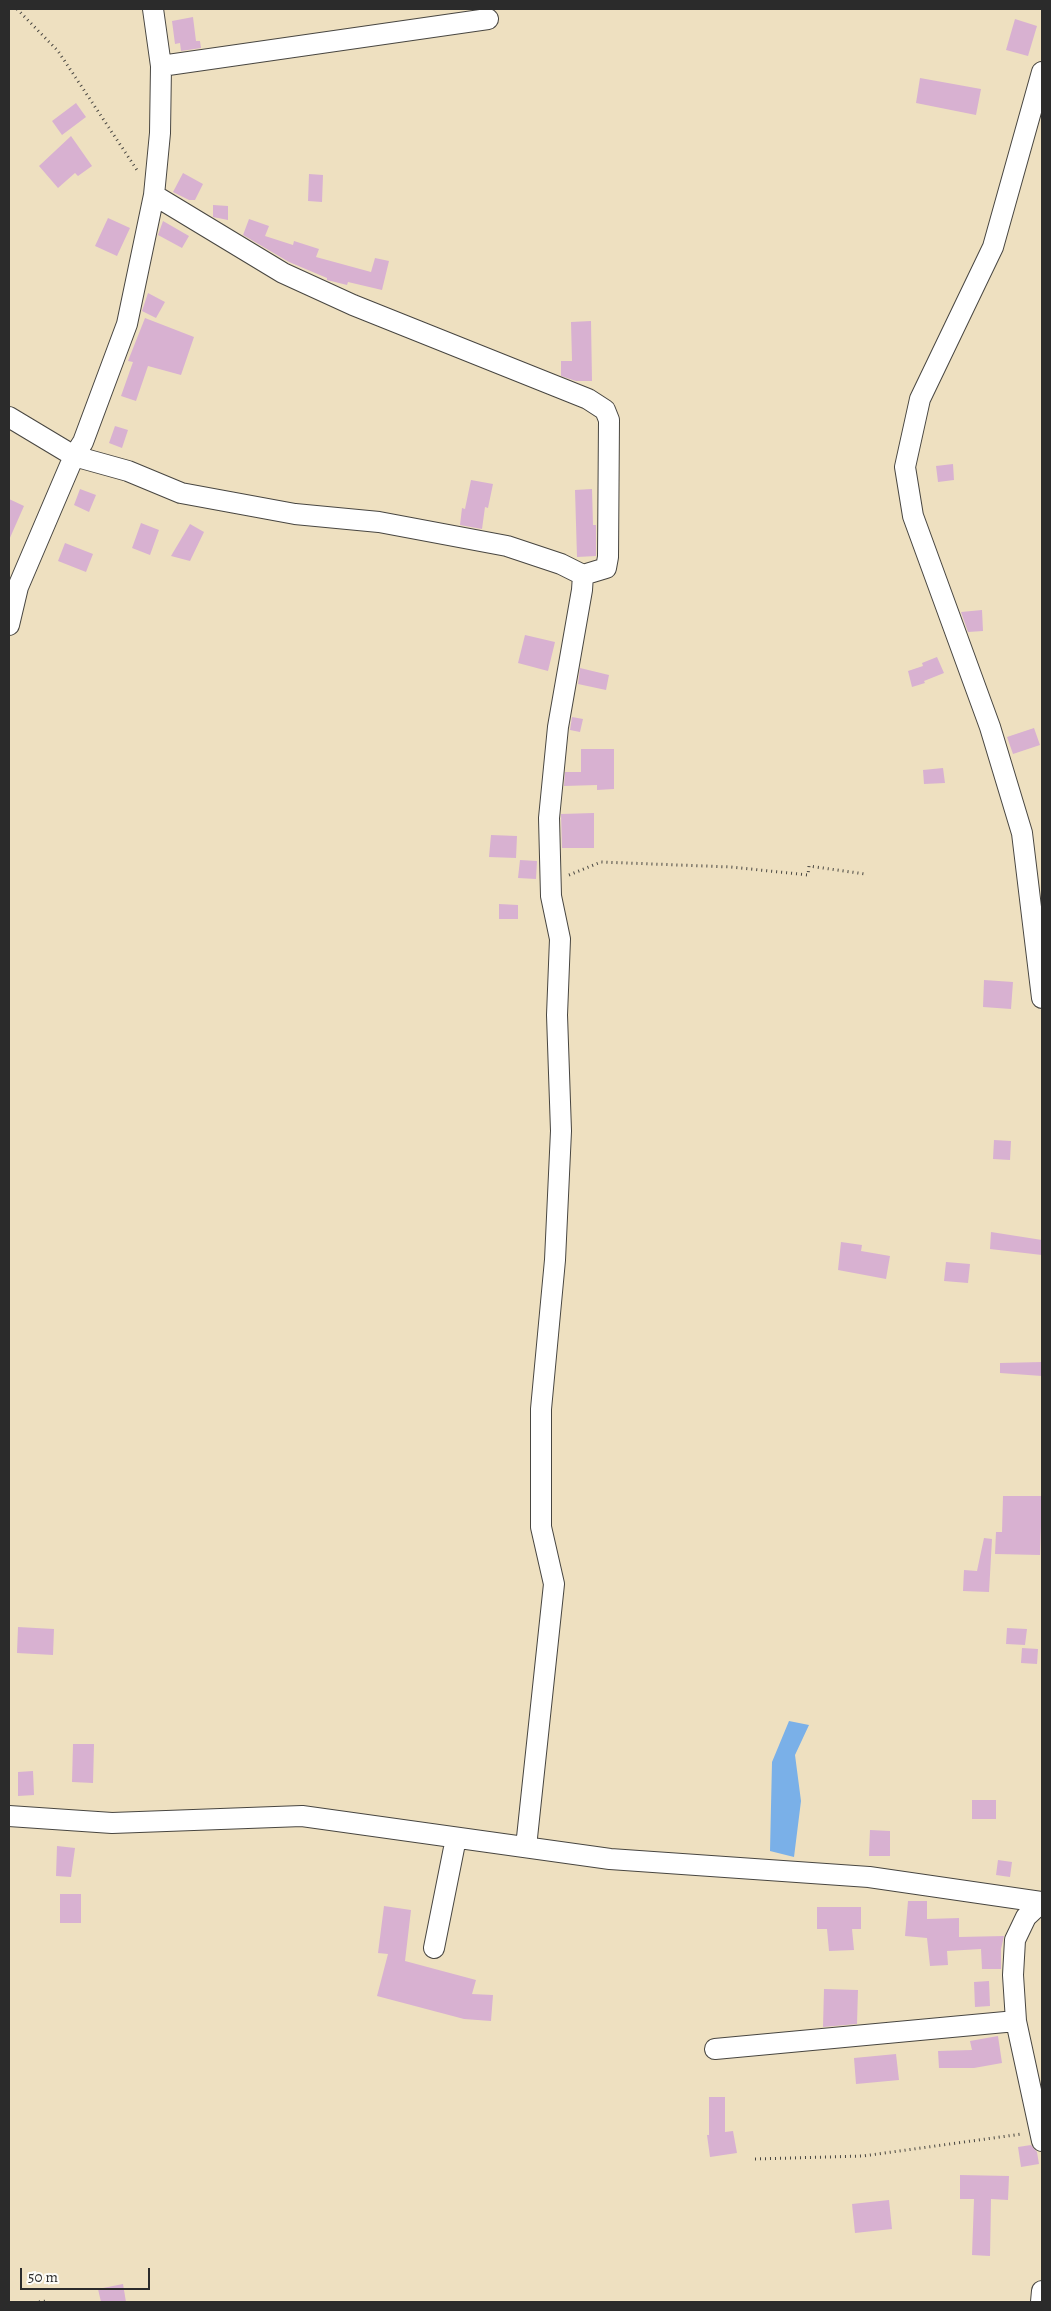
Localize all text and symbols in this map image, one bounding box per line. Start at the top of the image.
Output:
scale bar [22,2258,152,2290]
text: 50 m [28,2267,58,2287]

